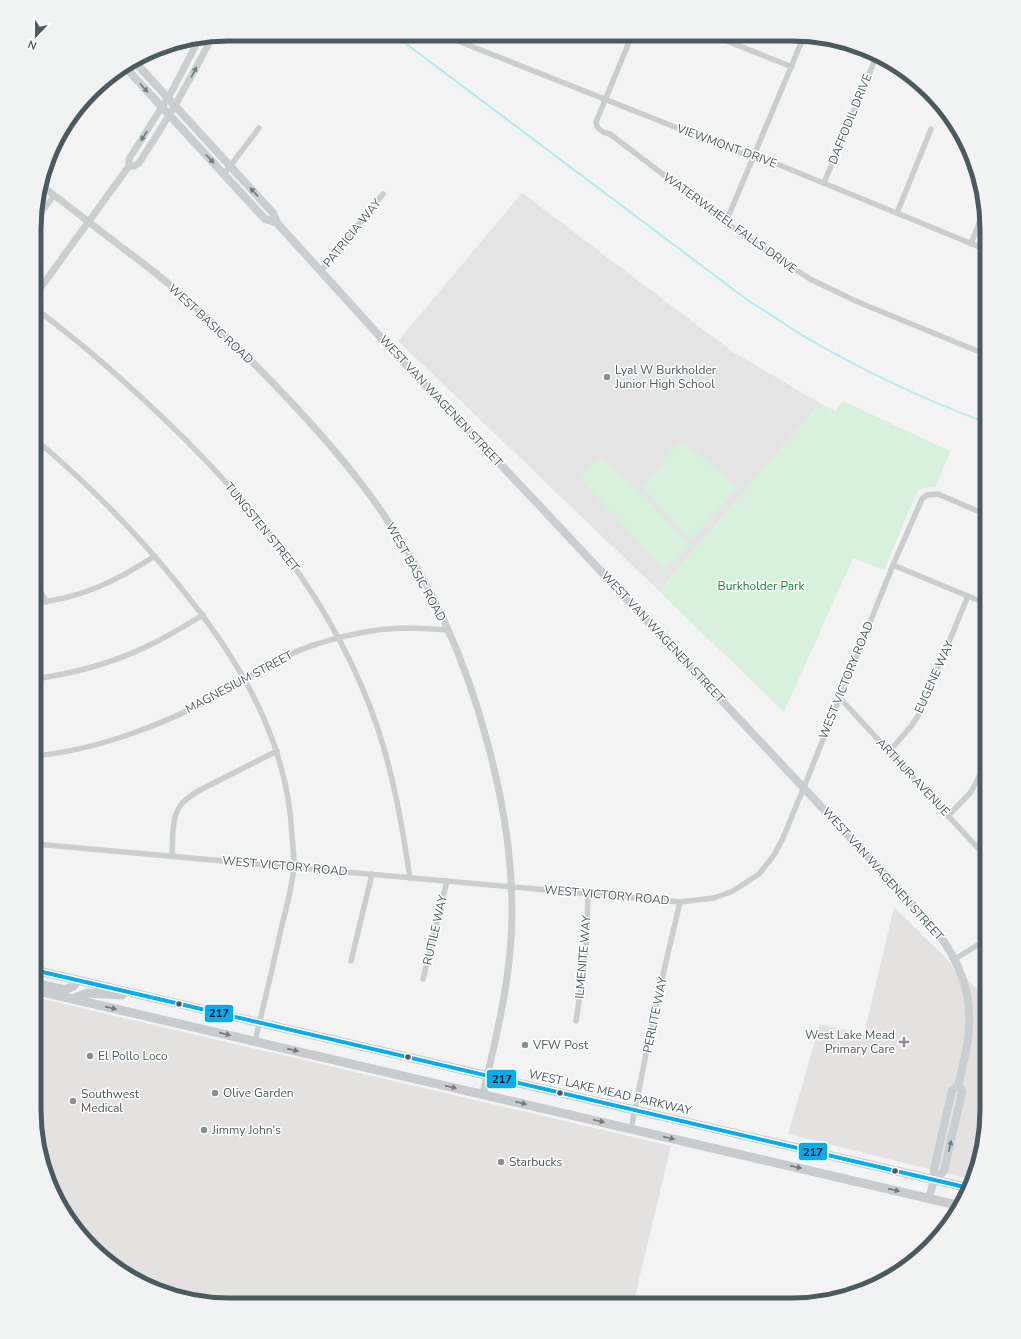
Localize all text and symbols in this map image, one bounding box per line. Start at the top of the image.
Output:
north arrow [16,16,56,56]
text: N [26,36,39,53]
one-way arrow [191,67,197,78]
street label: DAFFODIL DRIVE [825,71,875,167]
one-way arrow [139,83,148,92]
street label: VIEWMONT DRIVE [674,120,779,172]
one-way arrow [140,130,147,142]
one-way arrow [205,154,214,164]
street label: WATERWHEEL FALLS DRIVE [660,169,800,277]
one-way arrow [249,187,258,197]
street label: PATRICIA WAY [319,195,385,271]
street label: WEST BASIC ROAD [165,280,257,368]
street label: WEST VAN WAGENEN STREET [376,332,507,471]
place label: Lyal W Burkholder Junior High School [614,362,717,392]
marker: Lyal W Burkholder Junior High School [602,372,612,382]
street label: TUNGSTEN STREET [221,479,303,576]
street label: WEST BASIC ROAD [382,520,450,624]
street label: WEST VAN WAGENEN STREET [598,568,729,707]
park label: Burkholder Park [718,578,805,594]
street label: WEST VICTORY ROAD [815,619,877,741]
street label: EUGENE WAY [911,637,958,716]
street label: MAGNESIUM STREET [183,647,296,717]
street label: ARTHUR AVENUE [873,735,953,819]
street label: WEST VAN WAGENEN STREET [819,804,948,945]
street label: WEST VICTORY ROAD [222,853,348,879]
street label: WEST VICTORY ROAD [544,882,670,908]
street label: RUTILE WAY [419,893,451,967]
street label: ILMENITE WAY [571,914,595,999]
street label: PERLITE WAY [639,975,671,1054]
unlabelled marker [174,999,184,1009]
line badge: 217 [204,1004,234,1023]
one-way arrow [105,1005,117,1011]
text: 217 [209,1006,229,1021]
place label: West Lake Mead Primary Care [805,1027,895,1057]
one-way arrow [219,1032,231,1038]
marker: West Lake Mead Primary Care [898,1036,910,1048]
place label: VFW Post [532,1037,589,1053]
marker: VFW Post [520,1040,530,1050]
place label: El Pollo Loco [98,1048,168,1064]
one-way arrow [287,1048,299,1054]
marker: El Pollo Loco [85,1051,95,1061]
unlabelled marker [403,1052,413,1062]
street label: WEST LAKE MEAD PARKWAY [527,1065,694,1119]
line badge: 217 [486,1069,517,1089]
text: 217 [492,1072,512,1087]
one-way arrow [446,1084,458,1090]
place label: Olive Garden [223,1085,294,1101]
place label: Southwest Medical [81,1086,140,1116]
marker: Olive Garden [210,1088,220,1098]
unlabelled marker [555,1088,565,1098]
marker: Southwest Medical [68,1096,78,1106]
one-way arrow [514,1101,527,1107]
one-way arrow [593,1119,606,1125]
place label: Jimmy John's [211,1122,281,1138]
marker: Jimmy John's [199,1125,209,1135]
one-way arrow [663,1135,675,1141]
one-way arrow [947,1140,953,1152]
line badge: 217 [798,1142,828,1161]
text: 217 [803,1145,823,1160]
place label: Starbucks [509,1154,562,1170]
marker: Starbucks [496,1157,506,1167]
one-way arrow [790,1164,802,1170]
unlabelled marker [890,1166,900,1176]
one-way arrow [887,1187,900,1193]

